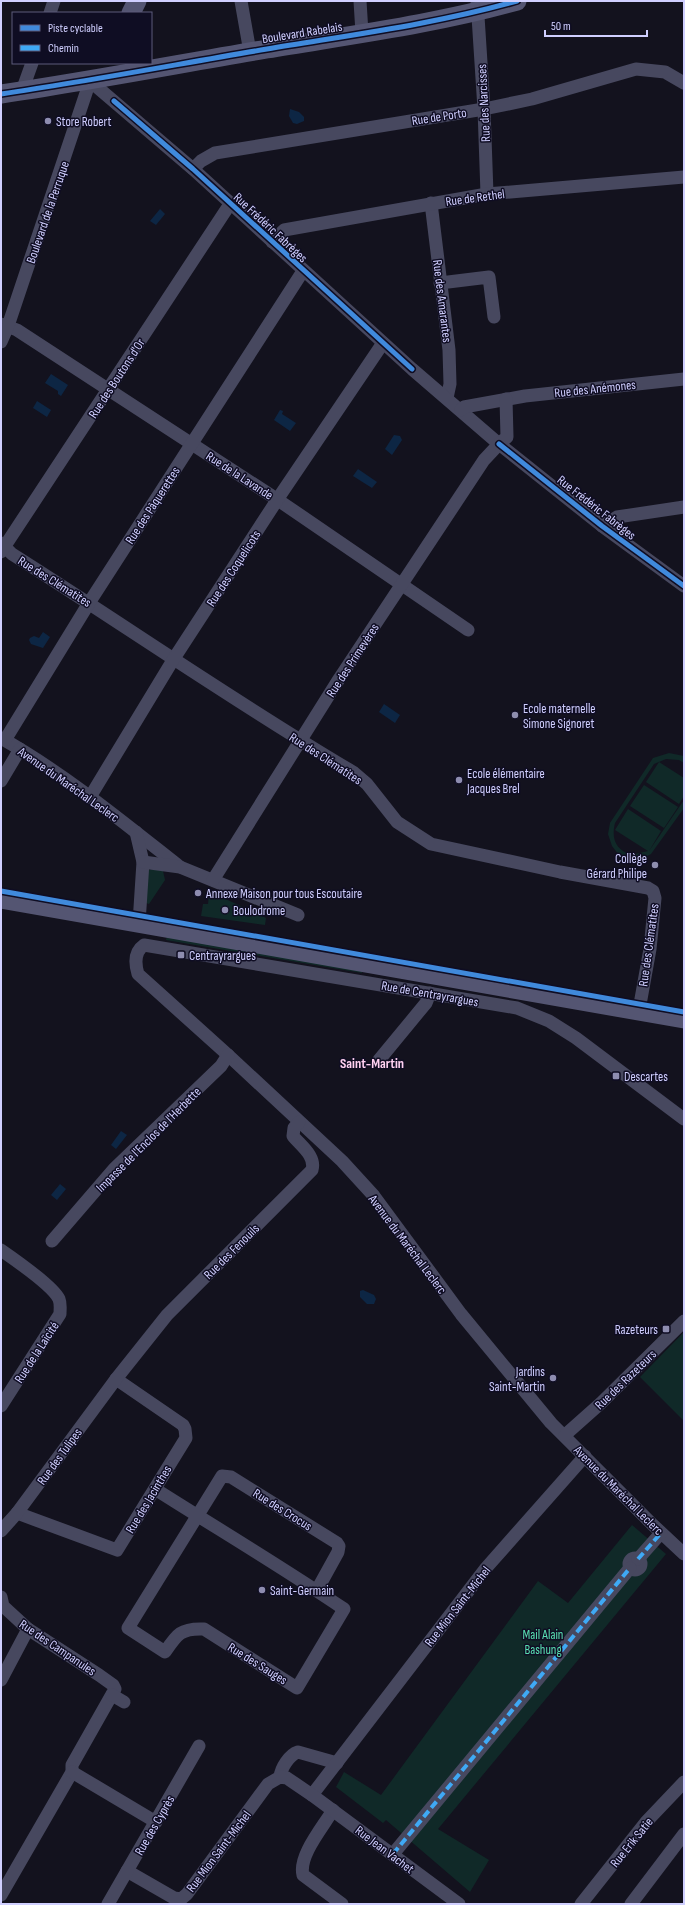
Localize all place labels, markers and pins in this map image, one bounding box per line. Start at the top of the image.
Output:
place label: Store Robert [56,114,111,130]
marker: Store Robert [43,116,53,126]
place label: Ecole maternelle Simone Signoret [523,701,596,732]
marker: Ecole maternelle Simone Signoret [510,710,520,720]
place label: Ecole élémentaire Jacques Brel [466,766,545,797]
marker: Ecole élémentaire Jacques Brel [454,775,464,785]
place label: Collège Gérard Philipe [587,851,647,882]
marker: Collège Gérard Philipe [650,860,660,870]
place label: Annexe Maison pour tous Escoutaire [205,886,362,902]
marker: Annexe Maison pour tous Escoutaire [193,888,203,898]
place label: Boulodrome [233,903,285,919]
marker: Boulodrome [220,905,230,915]
place label: Centrayrargues [189,948,256,964]
marker: Centrayrargues [176,950,186,960]
place label: Descartes [624,1069,668,1085]
marker: Descartes [611,1071,621,1081]
place label: Razeteurs [615,1322,658,1338]
marker: Razeteurs [661,1324,671,1334]
place label: Jardins Saint-Martin [489,1364,545,1395]
marker: Jardins Saint-Martin [548,1373,558,1383]
place label: Saint-Germain [270,1583,334,1599]
marker: Saint-Germain [257,1585,267,1595]

